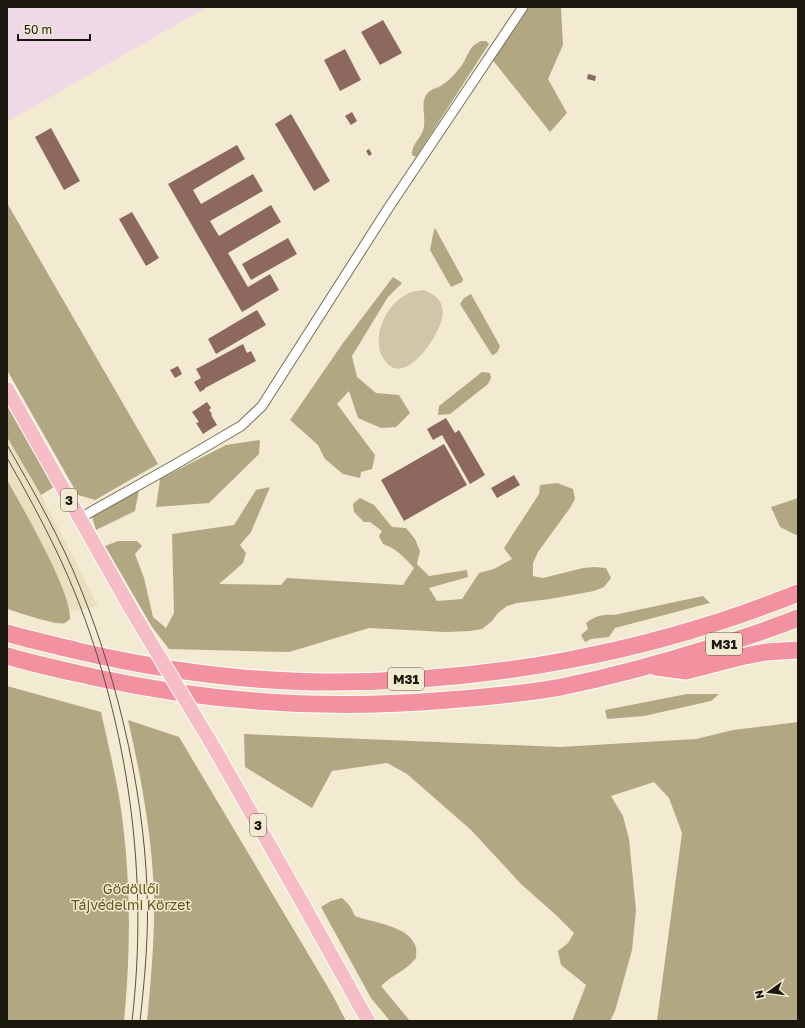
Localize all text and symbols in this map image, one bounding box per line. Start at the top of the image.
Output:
scale bar [18,16,90,42]
text: 50 m [24,22,52,37]
road number: 3 [61,489,77,511]
road number: M31 [706,633,742,655]
road number: M31 [388,668,424,690]
road number: 3 [250,814,266,836]
park label: Gödöllői Tájvédelmi Körzet [71,880,191,913]
north arrow [749,972,789,1012]
text: N [751,989,766,1000]

